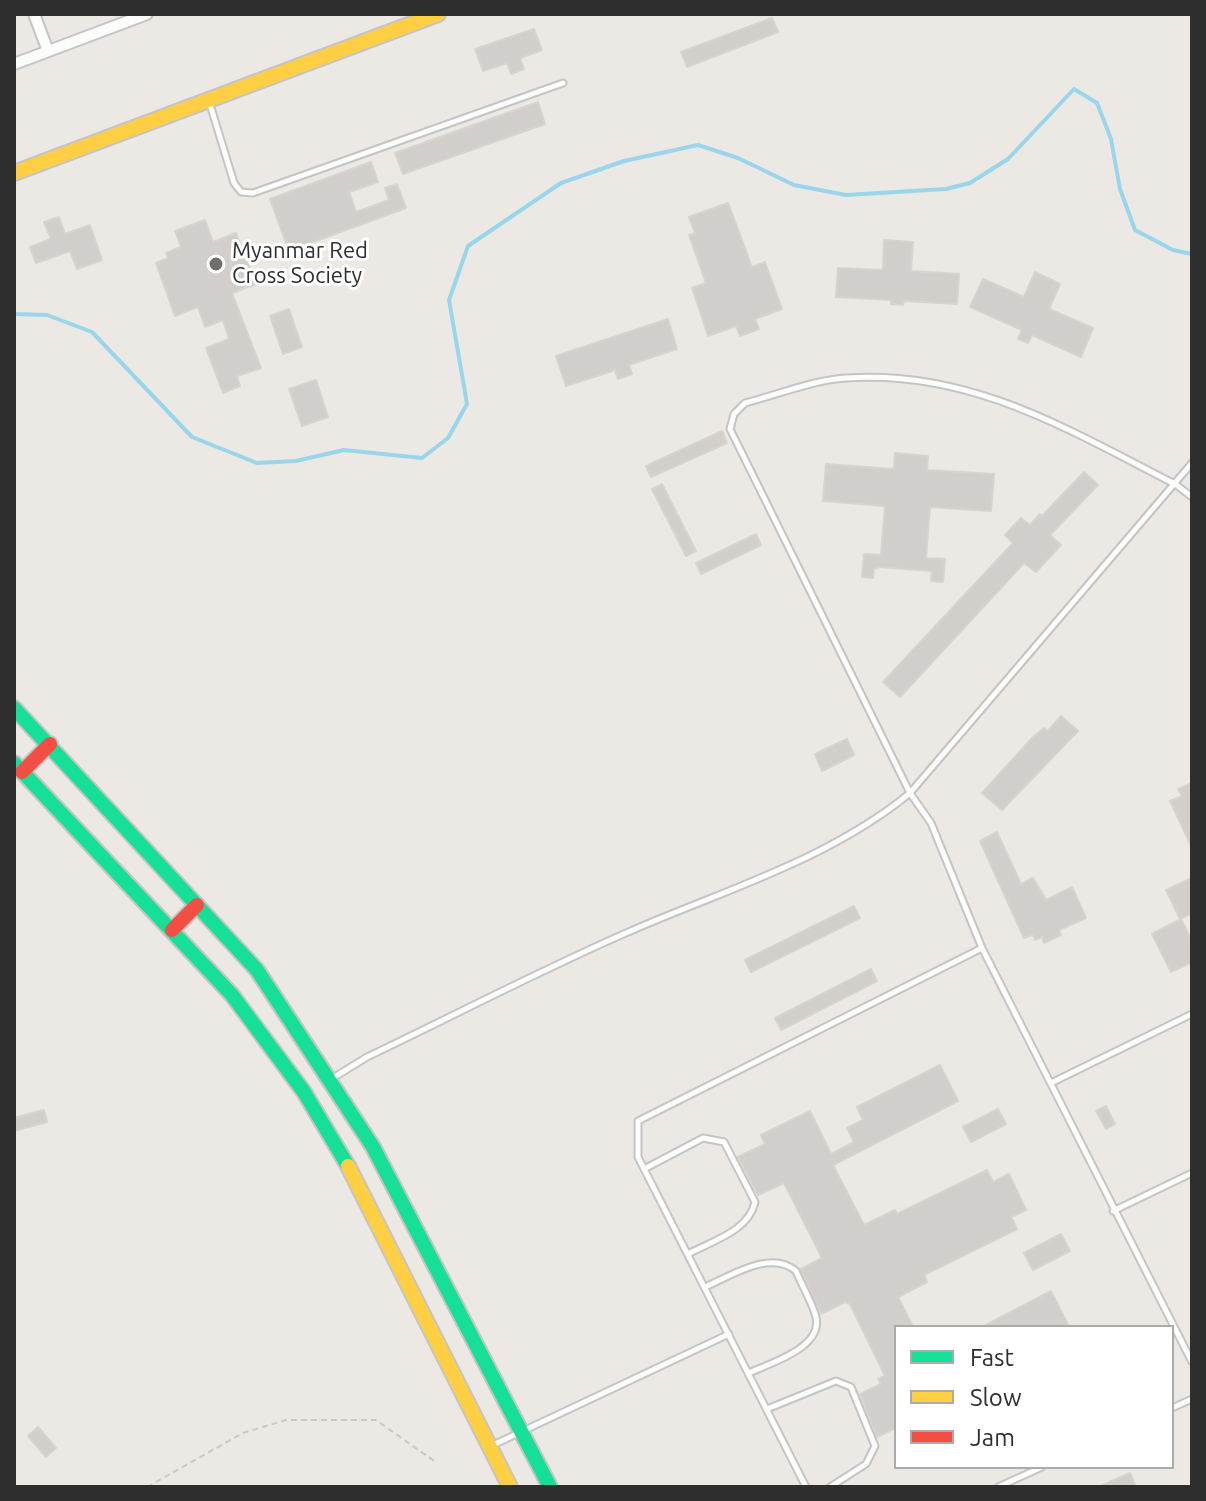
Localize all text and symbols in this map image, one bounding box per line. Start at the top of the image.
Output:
place label: Myanmar Red Cross Society [232,238,368,290]
marker: Myanmar Red Cross Society [207,255,225,273]
legend [894,1325,1174,1469]
text: Fast [970,1344,1014,1371]
text: Slow [970,1384,1022,1411]
text: Jam [970,1424,1015,1451]

